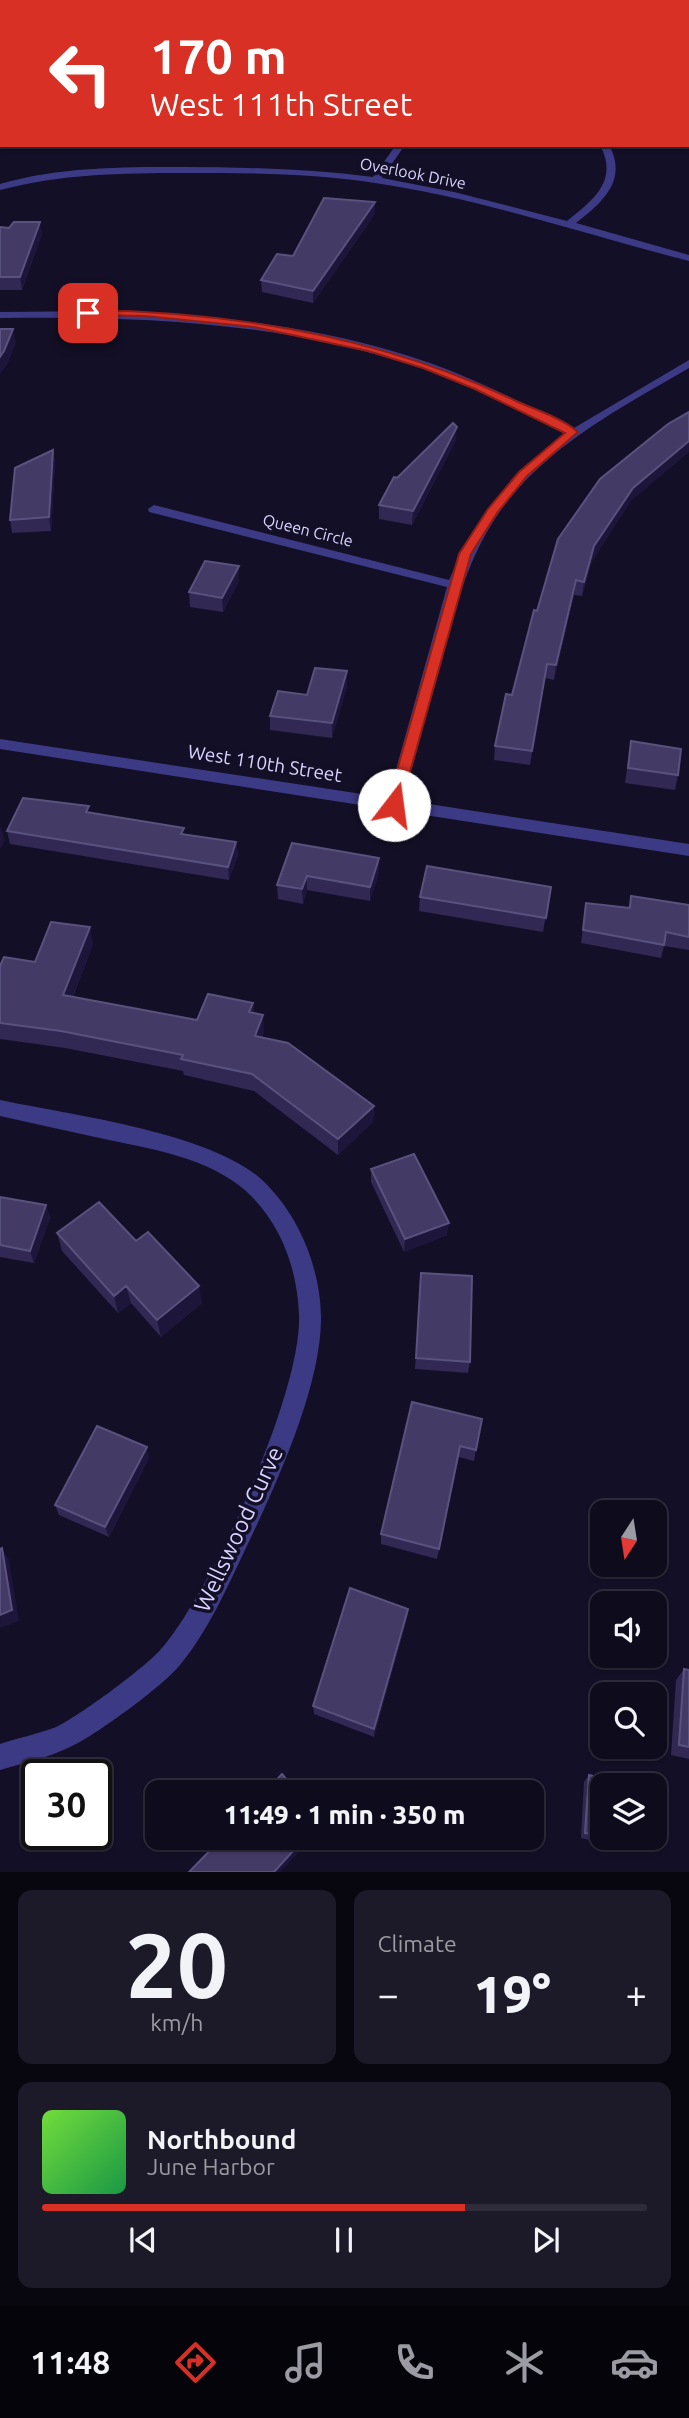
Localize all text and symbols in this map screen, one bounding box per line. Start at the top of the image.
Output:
icon: left [35,28,126,119]
text: 170 m [150,28,287,83]
text: West 111th Street [150,86,412,122]
street label: Overlook Drive [358,154,468,192]
pin [58,283,118,343]
icon: arrive [69,294,107,332]
street label: Queen Circle [261,510,355,550]
street label: West 110th Street [186,740,344,786]
position arrow [357,768,431,842]
street label: Wellswood Curve [189,1442,287,1616]
north arrow [590,1500,667,1577]
map controls [590,1500,667,1850]
button: sound [590,1591,667,1668]
button: search [590,1682,667,1759]
speed limit sign: 30 [21,1759,112,1850]
button: layers [590,1773,667,1850]
text: 11:49 · 1 min · 350 m [224,1800,465,1829]
text: 20 [125,1913,228,2015]
text: Climate [378,1931,457,1956]
text: 19° [473,1965,551,2023]
text: − [378,1973,399,2015]
text: + [626,1973,647,2015]
text: km/h [150,2010,203,2035]
text: Northbound [147,2125,296,2154]
text: June Harbor [147,2154,275,2179]
icon: previous [124,2221,162,2259]
icon: pause [325,2221,363,2259]
icon: next [527,2221,565,2259]
icon: directions [171,2338,220,2387]
icon: music [281,2338,330,2387]
icon: phone [390,2338,439,2387]
icon: climate [500,2338,549,2387]
icon: car [610,2338,659,2387]
text: 11:48 [30,2344,110,2380]

